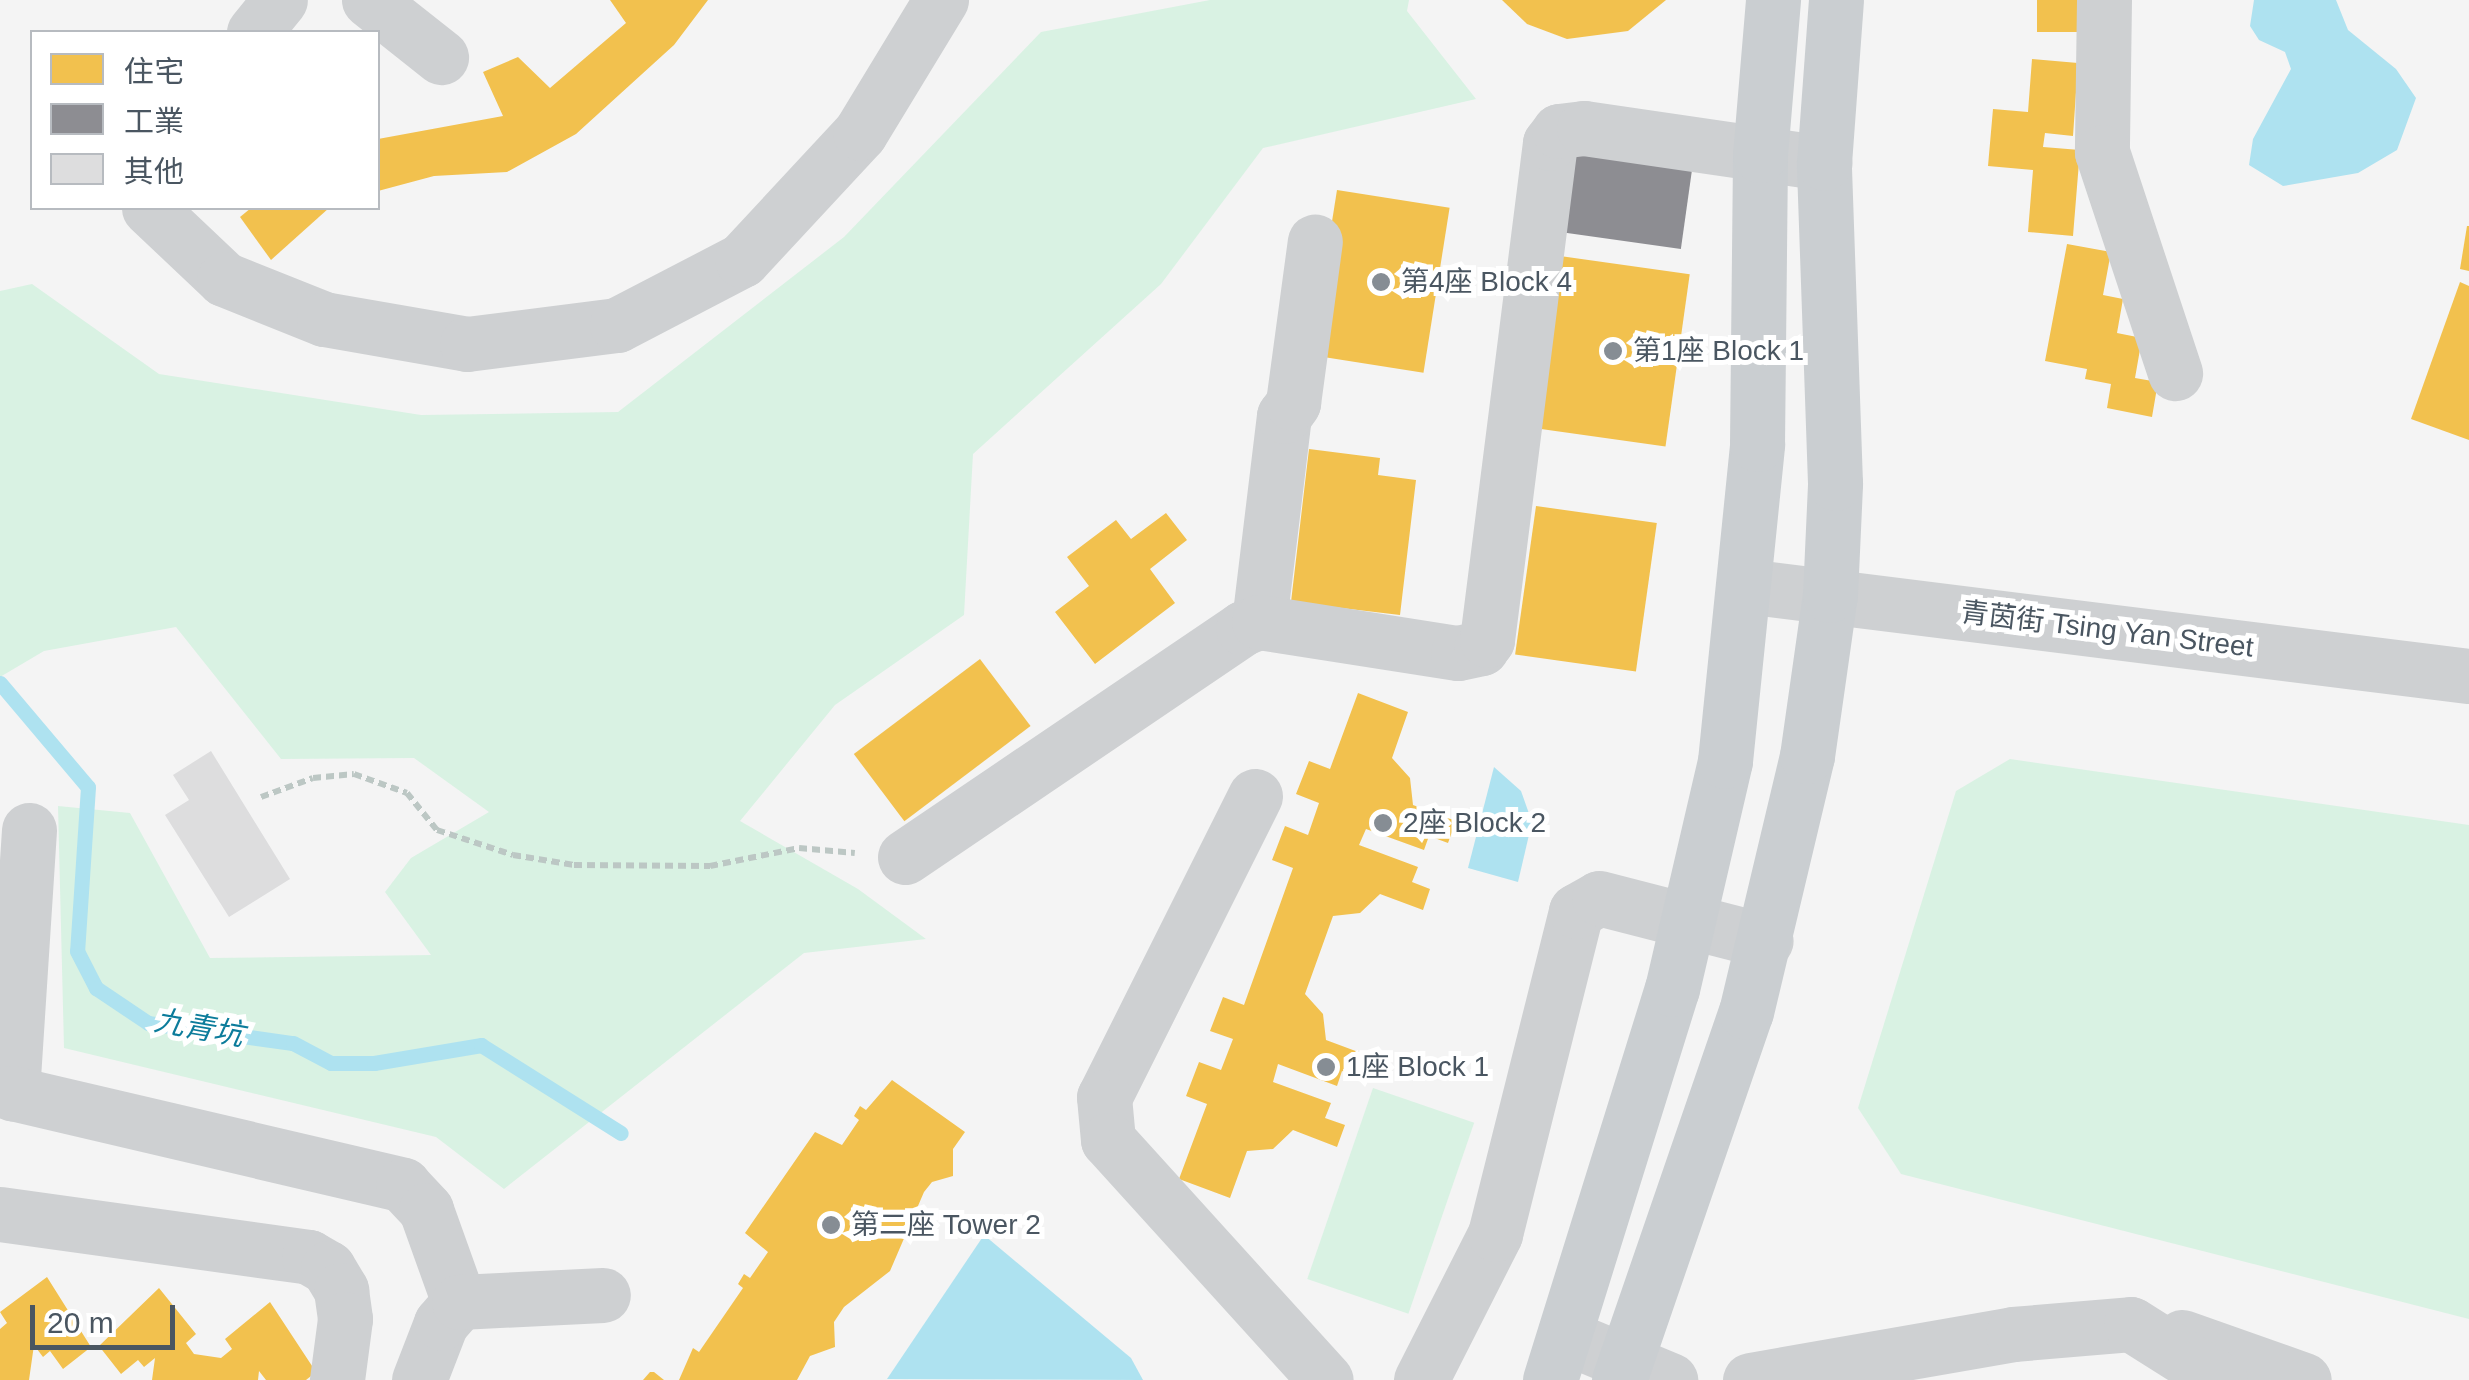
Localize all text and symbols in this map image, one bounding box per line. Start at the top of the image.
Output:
legend [30,30,380,210]
text: 住宅 [124,55,184,88]
text: 工業 [124,105,184,138]
text: 其他 [124,155,184,188]
place label: 第4座 Block 4 [1401,265,1572,299]
marker: 第4座 Block 4 [1370,271,1392,293]
place label: 第1座 Block 1 [1633,334,1804,368]
marker: 第1座 Block 1 [1602,340,1624,362]
street label: 青茵街 Tsing Yan Street [1958,595,2256,665]
place label: 2座 Block 2 [1403,806,1546,840]
marker: 2座 Block 2 [1372,812,1394,834]
water label: 九青坑 [152,1002,246,1054]
place label: 1座 Block 1 [1346,1050,1489,1084]
marker: 1座 Block 1 [1315,1056,1337,1078]
place label: 第二座 Tower 2 [851,1208,1041,1242]
marker: 第二座 Tower 2 [820,1214,842,1236]
scale bar [35,1285,180,1347]
text: 20 m [47,1306,114,1339]

